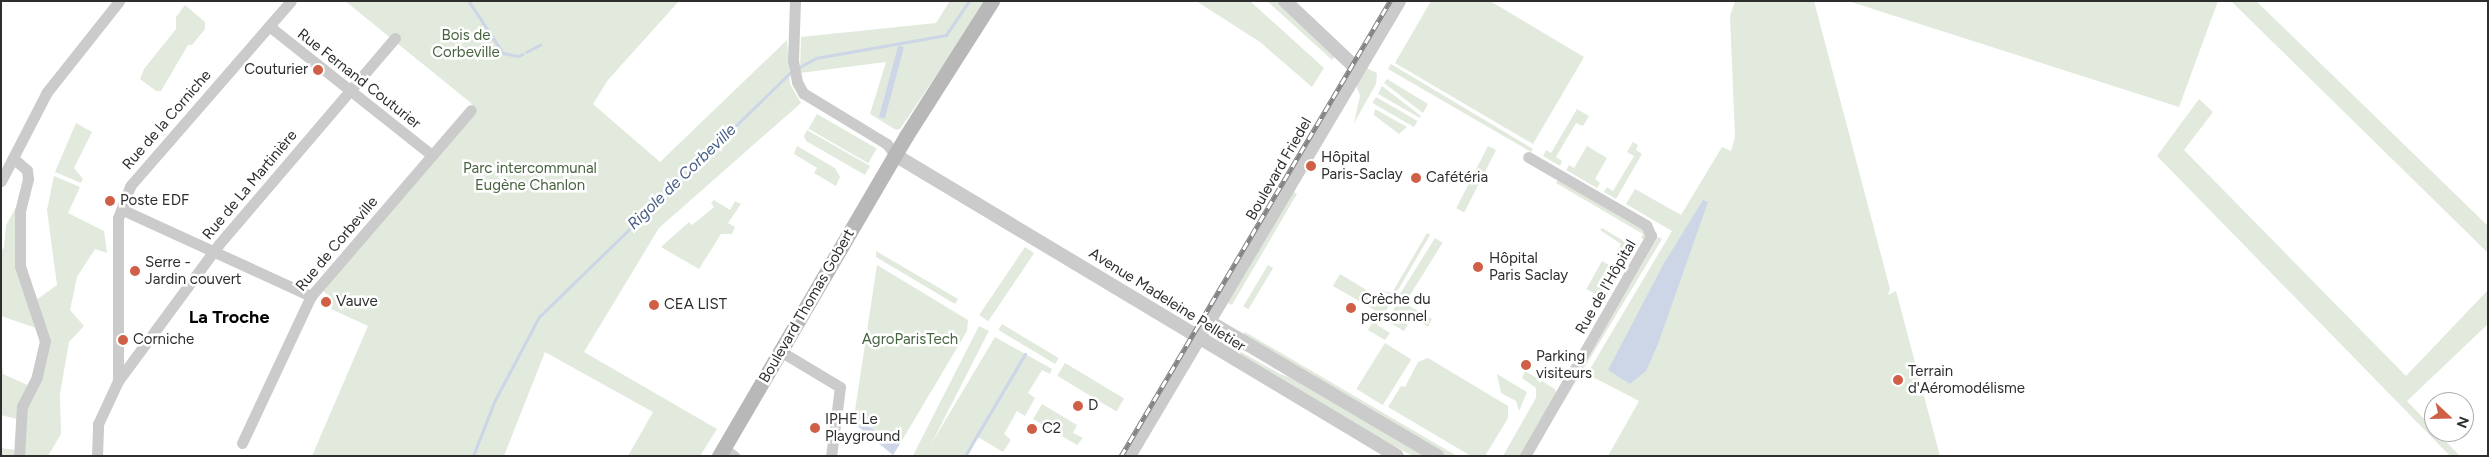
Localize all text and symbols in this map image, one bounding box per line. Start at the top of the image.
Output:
street label: Rue Fernand Couturier [294,25,424,133]
park label: Bois de Corbeville [432,26,500,61]
place label: Couturier [244,61,308,79]
marker: Couturier [312,64,324,76]
street label: Rue de la Corniche [119,67,215,173]
street label: Boulevard Friedel [1242,115,1316,223]
water label: Rigole de Corbeville [624,120,740,234]
street label: Rue de La Martinière [199,127,301,243]
place label: Hôpital Paris-Saclay [1321,148,1403,183]
park label: Parc intercommunal Eugène Chanlon [463,159,597,194]
marker: Hôpital Paris-Saclay [1305,160,1317,172]
place label: Cafétéria [1426,169,1488,187]
marker: Cafétéria [1410,172,1422,184]
place label: Poste EDF [120,192,189,210]
street label: Rue de Corbeville [292,193,382,295]
marker: Poste EDF [104,195,116,207]
street label: Boulevard Thomas Gobert [756,226,858,386]
street label: Rue de l'Hôpital [1572,237,1640,337]
street label: Avenue Madeleine Pelletier [1086,244,1248,356]
place label: Hôpital Paris Saclay [1489,249,1568,284]
place label: Serre - Jardin couvert [145,253,242,288]
marker: Hôpital Paris Saclay [1471,260,1485,274]
marker: Serre - Jardin couvert [129,265,141,277]
place label: Crèche du personnel [1361,290,1431,325]
place label: Vauve [336,293,378,311]
marker: Vauve [320,296,332,308]
place label: CEA LIST [664,296,727,314]
marker: CEA LIST [648,299,660,311]
marker: Crèche du personnel [1345,302,1357,314]
district label: La Troche [189,306,269,328]
place label: Corniche [133,331,194,349]
park label: AgroParisTech [862,331,958,349]
marker: Corniche [117,334,129,346]
place label: Parking visiteurs [1536,347,1592,382]
marker: Parking visiteurs [1520,359,1532,371]
place label: Terrain d'Aéromodélisme [1908,362,2025,397]
marker: Terrain d'Aéromodélisme [1892,374,1904,386]
north arrow [2424,392,2474,442]
place label: D [1088,397,1098,415]
marker: D [1072,400,1084,412]
place label: IPHE Le Playground [825,410,900,445]
text: N [2453,414,2472,430]
place label: C2 [1042,420,1061,438]
marker: IPHE Le Playground [809,422,821,434]
marker: C2 [1026,423,1038,435]

